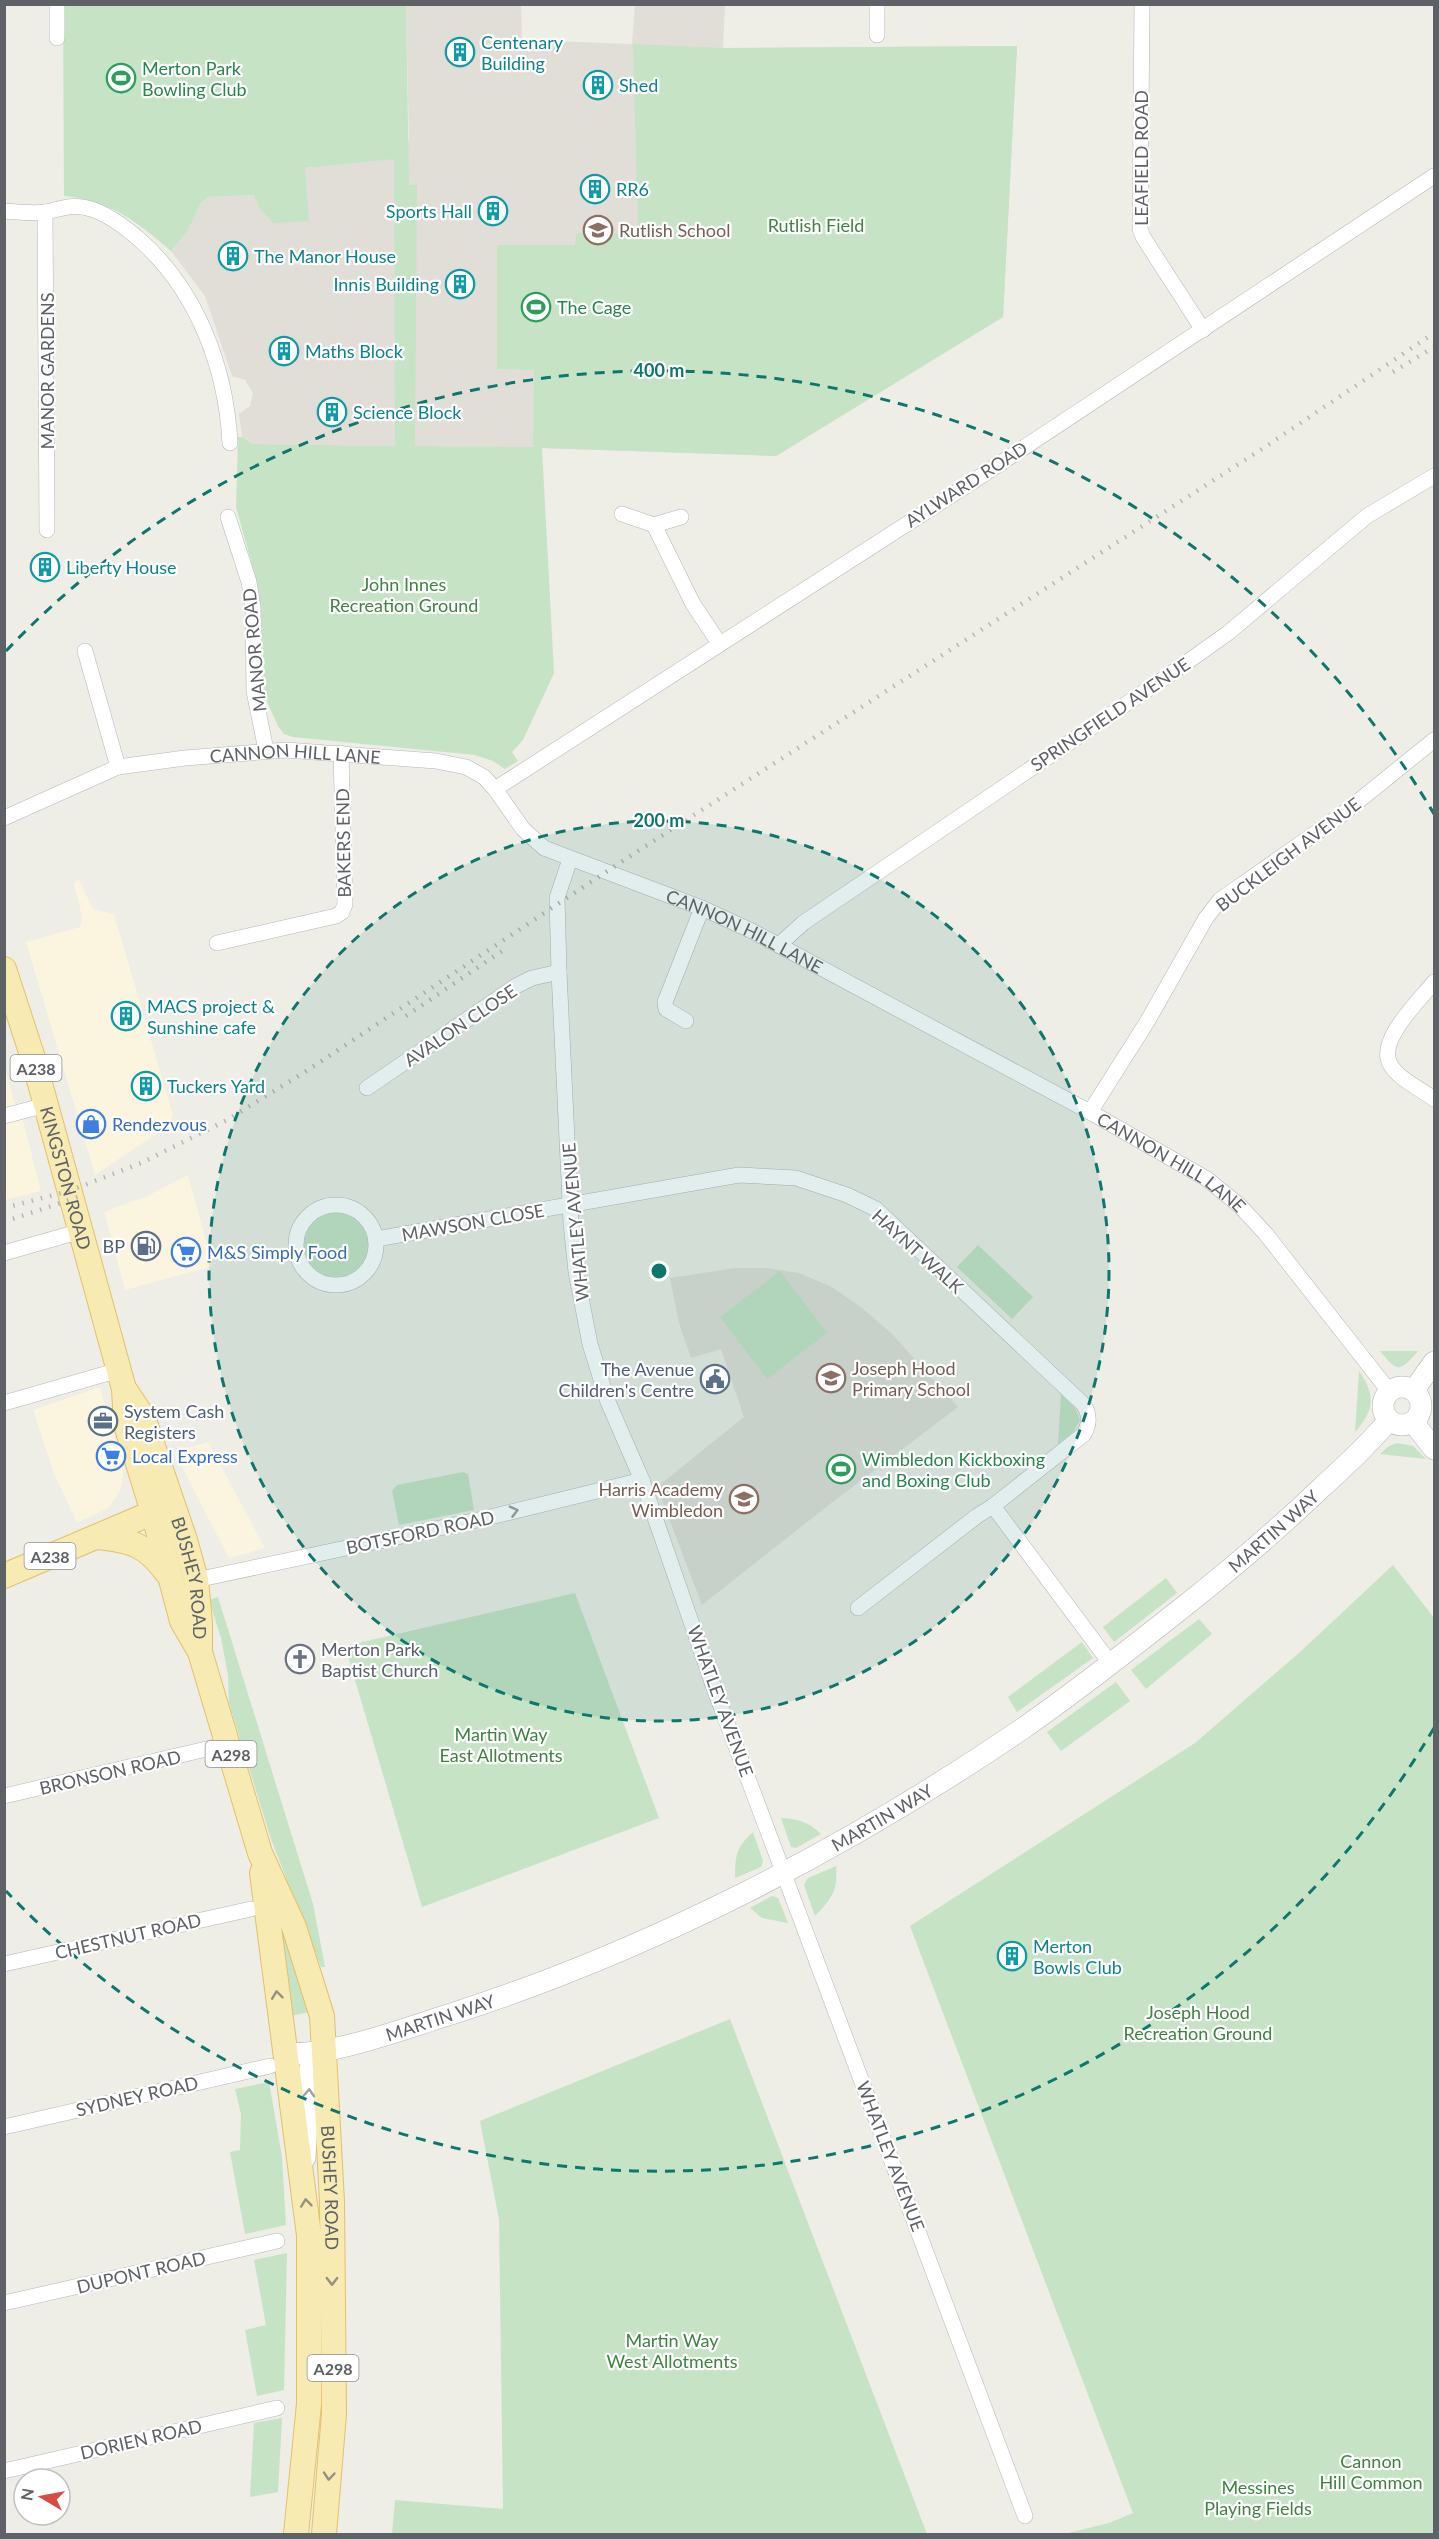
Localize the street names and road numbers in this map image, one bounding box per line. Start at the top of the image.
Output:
street label: LEAFIELD ROAD [1130,90,1152,226]
street label: MANOR GARDENS [36,292,58,450]
street label: AYLWARD ROAD [901,436,1031,532]
street label: MANOR ROAD [238,587,270,713]
street label: SPRINGFIELD AVENUE [1026,652,1194,776]
street label: CANNON HILL LANE [209,739,381,768]
street label: BAKERS END [331,788,355,898]
street label: BUCKLEIGH AVENUE [1211,792,1365,916]
street label: CANNON HILL LANE [663,884,827,978]
street label: AVALON CLOSE [399,979,521,1071]
road number: A238 [10,1055,62,1081]
street label: KINGSTON ROAD [36,1104,96,1252]
street label: CANNON HILL LANE [1093,1107,1251,1216]
street label: WHATLEY AVENUE [557,1142,593,1302]
street label: MAWSON CLOSE [400,1199,546,1245]
street label: HAYNT WALK [868,1204,968,1298]
street label: MARTIN WAY [1224,1485,1324,1577]
street label: BOTSFORD ROAD [344,1506,496,1558]
street label: BUSHEY ROAD [167,1514,211,1639]
road number: A238 [25,1543,76,1569]
street label: WHATLEY AVENUE [683,1622,759,1780]
road number: A298 [206,1741,256,1767]
street label: BRONSON ROAD [37,1745,183,1799]
street label: MARTIN WAY [827,1779,937,1856]
street label: CHESTNUT ROAD [53,1908,203,1964]
street label: MARTIN WAY [383,1989,498,2045]
street label: SYDNEY ROAD [74,2071,200,2121]
street label: WHATLEY AVENUE [852,2078,930,2234]
street label: BUSHEY ROAD [317,2125,343,2250]
street label: DUPONT ROAD [74,2246,208,2298]
road number: A298 [308,2355,358,2381]
street label: DORIEN ROAD [78,2414,204,2464]

